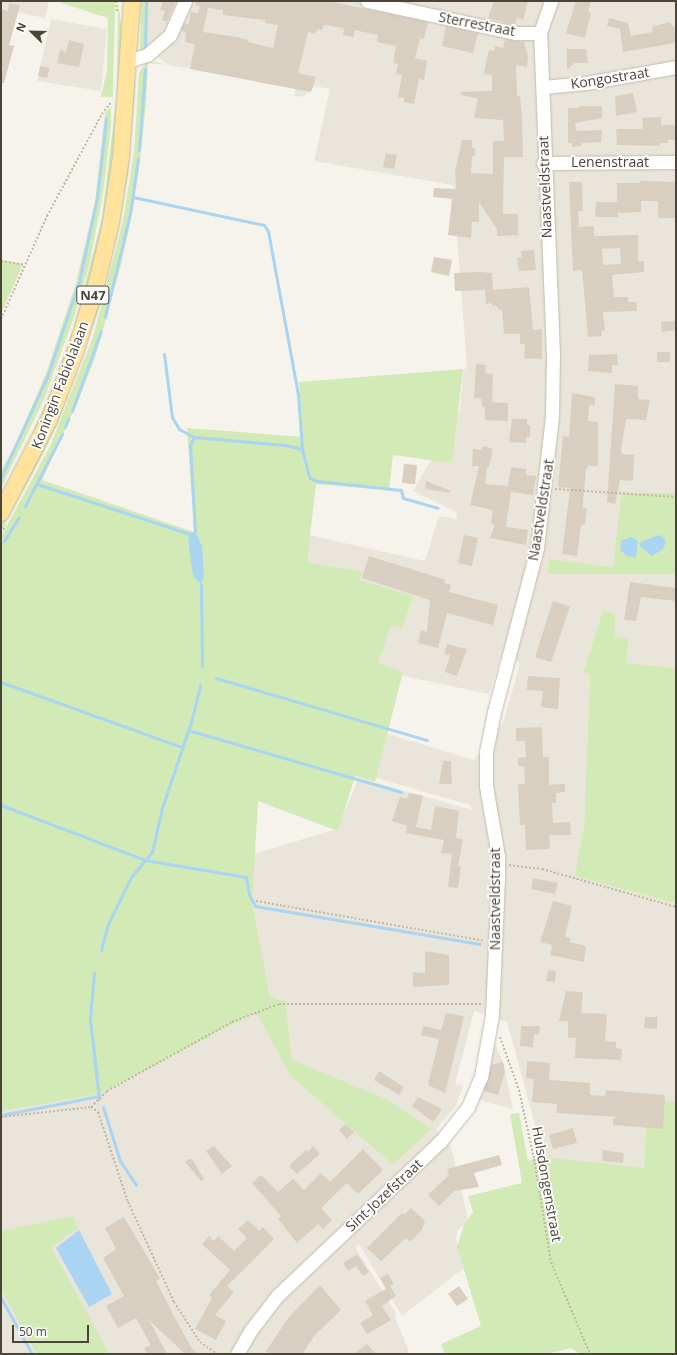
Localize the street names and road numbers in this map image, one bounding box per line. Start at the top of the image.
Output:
street label: Sterrestraat [437,8,517,40]
street label: Kongostraat [569,63,651,93]
street label: Naastveldstraat [535,135,555,239]
street label: Lenenstraat [571,154,649,170]
road number: N47 [76,284,110,306]
street label: Koningin Fabiolalaan [28,319,92,451]
street label: Naastveldstraat [525,458,557,562]
street label: Naastveldstraat [487,848,503,950]
street label: Hulsdongenstraat [529,1125,565,1243]
street label: Sint-Jozefstraat [342,1155,426,1235]

